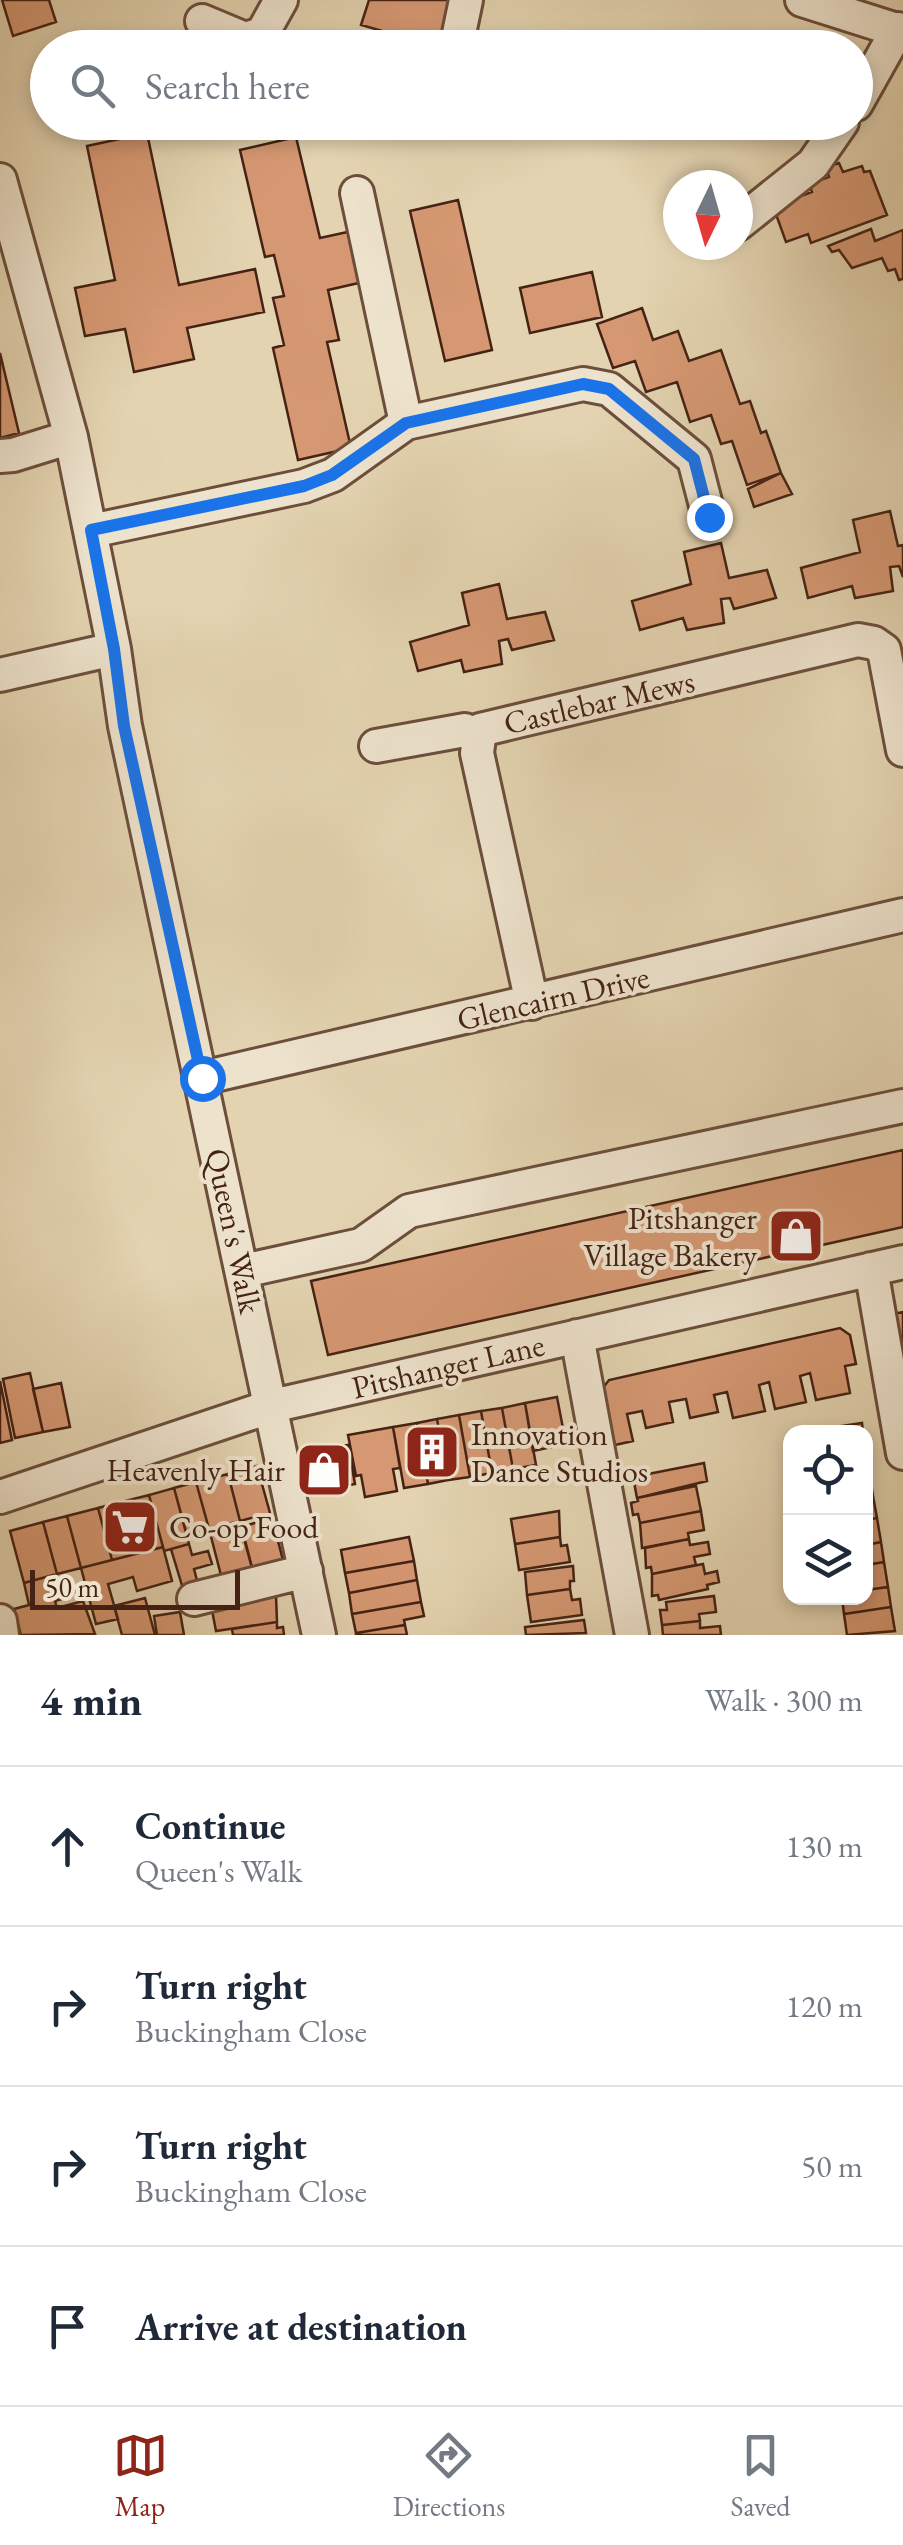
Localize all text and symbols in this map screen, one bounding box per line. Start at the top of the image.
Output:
search box [30,30,873,140]
icon: search [65,58,120,113]
text: Search here [145,61,310,110]
north arrow [663,170,753,260]
route end [687,495,733,541]
street label: Castlebar Mews [499,660,699,744]
street label: Glencairn Drive [453,956,653,1040]
route start [180,1056,226,1102]
street label: Queen's Walk [196,1145,272,1318]
place label: Pitshanger Village Bakery [584,1197,758,1276]
shop icon: Pitshanger Village Bakery [766,1206,826,1266]
street label: Pitshanger Lane [348,1323,548,1409]
place label: Innovation Dance Studios [471,1413,648,1492]
building icon: Innovation Dance Studios [402,1422,462,1482]
map controls [783,1425,873,1605]
button: locate [783,1425,873,1515]
shop icon: Heavenly Hair [294,1440,354,1500]
place label: Heavenly Hair [107,1449,285,1491]
supermarket icon: Co-op Food [100,1497,160,1557]
place label: Co-op Food [169,1506,319,1548]
button: layers [783,1515,873,1605]
scale bar [30,1565,240,1610]
text: 50 m [45,1569,99,1605]
text: 4 min [40,1673,142,1728]
text: Walk · 300 m [705,1679,863,1721]
text: Continue [135,1801,286,1850]
icon: ahead [40,1819,95,1874]
text: 130 m [786,1825,863,1867]
text: Queen's Walk [135,1850,303,1892]
text: Turn right [135,1961,307,2010]
icon: right [40,1979,95,2034]
text: 120 m [786,1985,863,2027]
text: Buckingham Close [135,2010,367,2052]
text: Turn right [135,2121,307,2170]
icon: right [40,2139,95,2194]
text: 50 m [801,2145,863,2187]
text: Buckingham Close [135,2170,367,2212]
icon: arrive [40,2299,95,2354]
text: Arrive at destination [135,2302,467,2351]
tab: Map [113,2428,168,2524]
tab: Directions [393,2428,505,2524]
tab: Saved [730,2428,790,2524]

